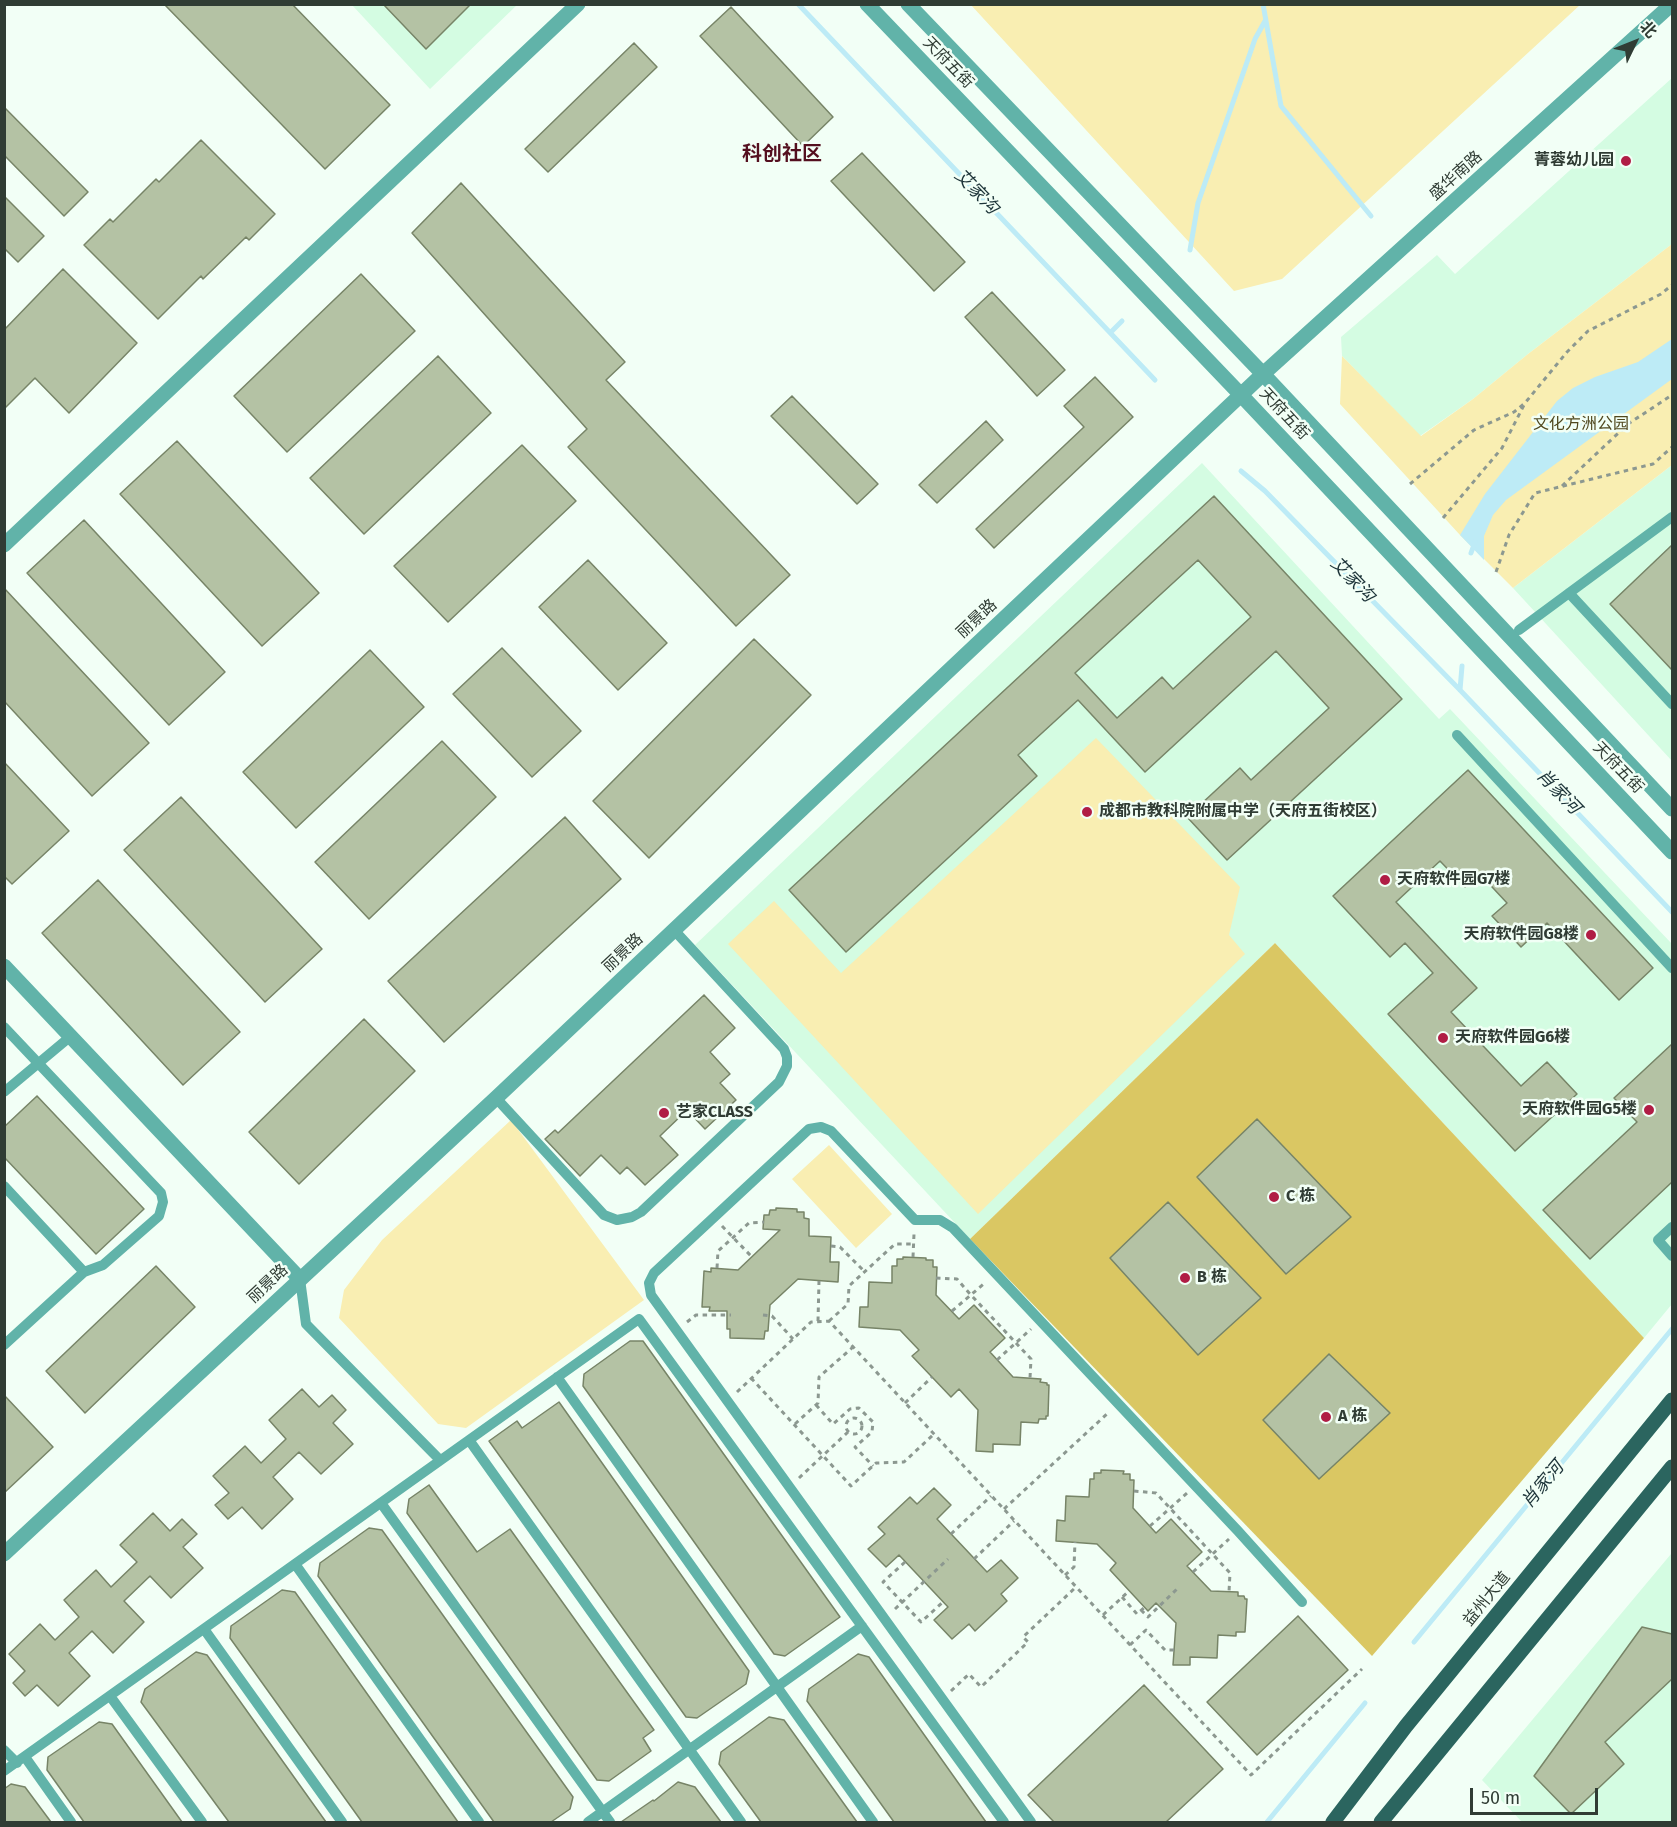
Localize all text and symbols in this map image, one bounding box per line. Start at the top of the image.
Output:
north arrow [1605,12,1665,72]
text: 北 [1636,17,1661,42]
street label: 天府五街 [919,33,977,93]
district label: 科创社区 [742,142,822,166]
street label: 盛华南路 [1426,147,1486,205]
place label: 菁蓉幼儿园 [1534,151,1614,171]
marker: 菁蓉幼儿园 [1619,154,1633,168]
water label: 艾家沟 [949,165,1003,219]
street label: 天府五街 [1255,384,1313,444]
park label: 文化方洲公园 [1533,415,1629,435]
water label: 艾家沟 [1325,553,1379,607]
street label: 丽景路 [953,596,1001,642]
street label: 天府五街 [1589,738,1647,798]
water label: 肖家河 [1531,765,1585,819]
place label: 成都市教科院附属中学（天府五街校区） [1099,802,1387,822]
marker: 成都市教科院附属中学（天府五街校区） [1080,805,1094,819]
place label: 天府软件园G7楼 [1397,870,1511,890]
marker: 天府软件园G7楼 [1378,873,1392,887]
place label: 天府软件园G8楼 [1463,925,1579,945]
marker: 天府软件园G8楼 [1584,928,1598,942]
street label: 丽景路 [599,930,647,976]
place label: 天府软件园G6楼 [1455,1028,1570,1048]
marker: 天府软件园G6楼 [1436,1031,1450,1045]
place label: 天府软件园G5楼 [1522,1100,1637,1120]
place label: 艺家CLASS [676,1103,753,1123]
marker: 天府软件园G5楼 [1642,1103,1656,1117]
marker: 艺家CLASS [657,1106,671,1120]
place label: C 栋 [1286,1187,1315,1207]
marker: C 栋 [1267,1190,1281,1204]
street label: 丽景路 [244,1261,292,1307]
place label: B 栋 [1197,1268,1227,1288]
marker: B 栋 [1178,1271,1192,1285]
place label: A 栋 [1338,1407,1367,1427]
marker: A 栋 [1319,1410,1333,1424]
water label: 肖家河 [1517,1457,1569,1513]
street label: 益州大道 [1459,1568,1515,1630]
scale bar [1473,1776,1600,1814]
text: 50 m [1481,1787,1520,1809]

